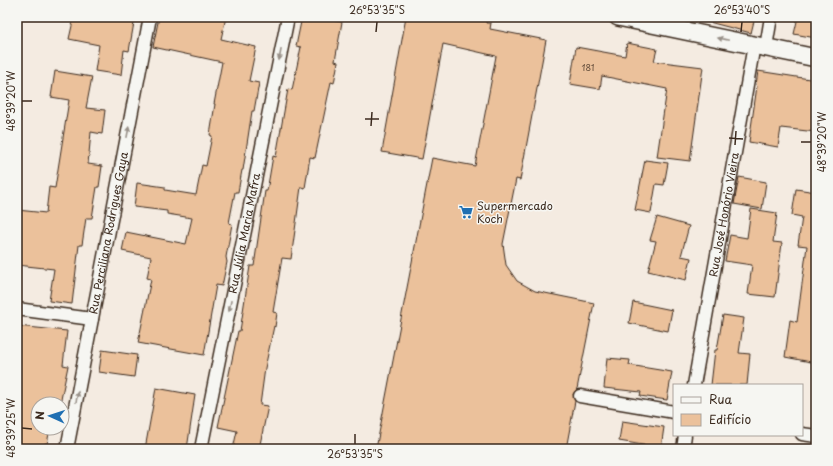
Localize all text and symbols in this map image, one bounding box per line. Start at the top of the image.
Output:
text: 26°53'35"S [349,2,405,17]
text: 26°53'40"S [714,2,770,17]
one-way arrow [717,35,729,41]
one-way arrow [277,49,283,61]
house number: 181 [582,60,594,74]
text: 48°39'20"W [3,70,18,131]
text: 48°39'20"W [814,111,829,172]
one-way arrow [125,126,131,138]
street label: Rua Perciliana Rodrigues Gaya [84,150,132,315]
street label: Rua José Honório Vieira [704,151,743,278]
street label: Rua Júlia Maria Mafra [224,171,264,295]
place label: Supermercado Koch [477,197,553,227]
supermarket icon: Supermercado Koch [458,204,474,220]
one-way arrow [226,300,232,312]
legend [673,384,803,436]
text: Rua [709,390,733,408]
one-way arrow [75,391,81,403]
north arrow [30,396,70,436]
text: 48°39'25"W [3,398,18,458]
text: N [31,410,48,420]
text: Edifício [709,410,751,428]
text: 26°53'35"S [327,446,383,461]

